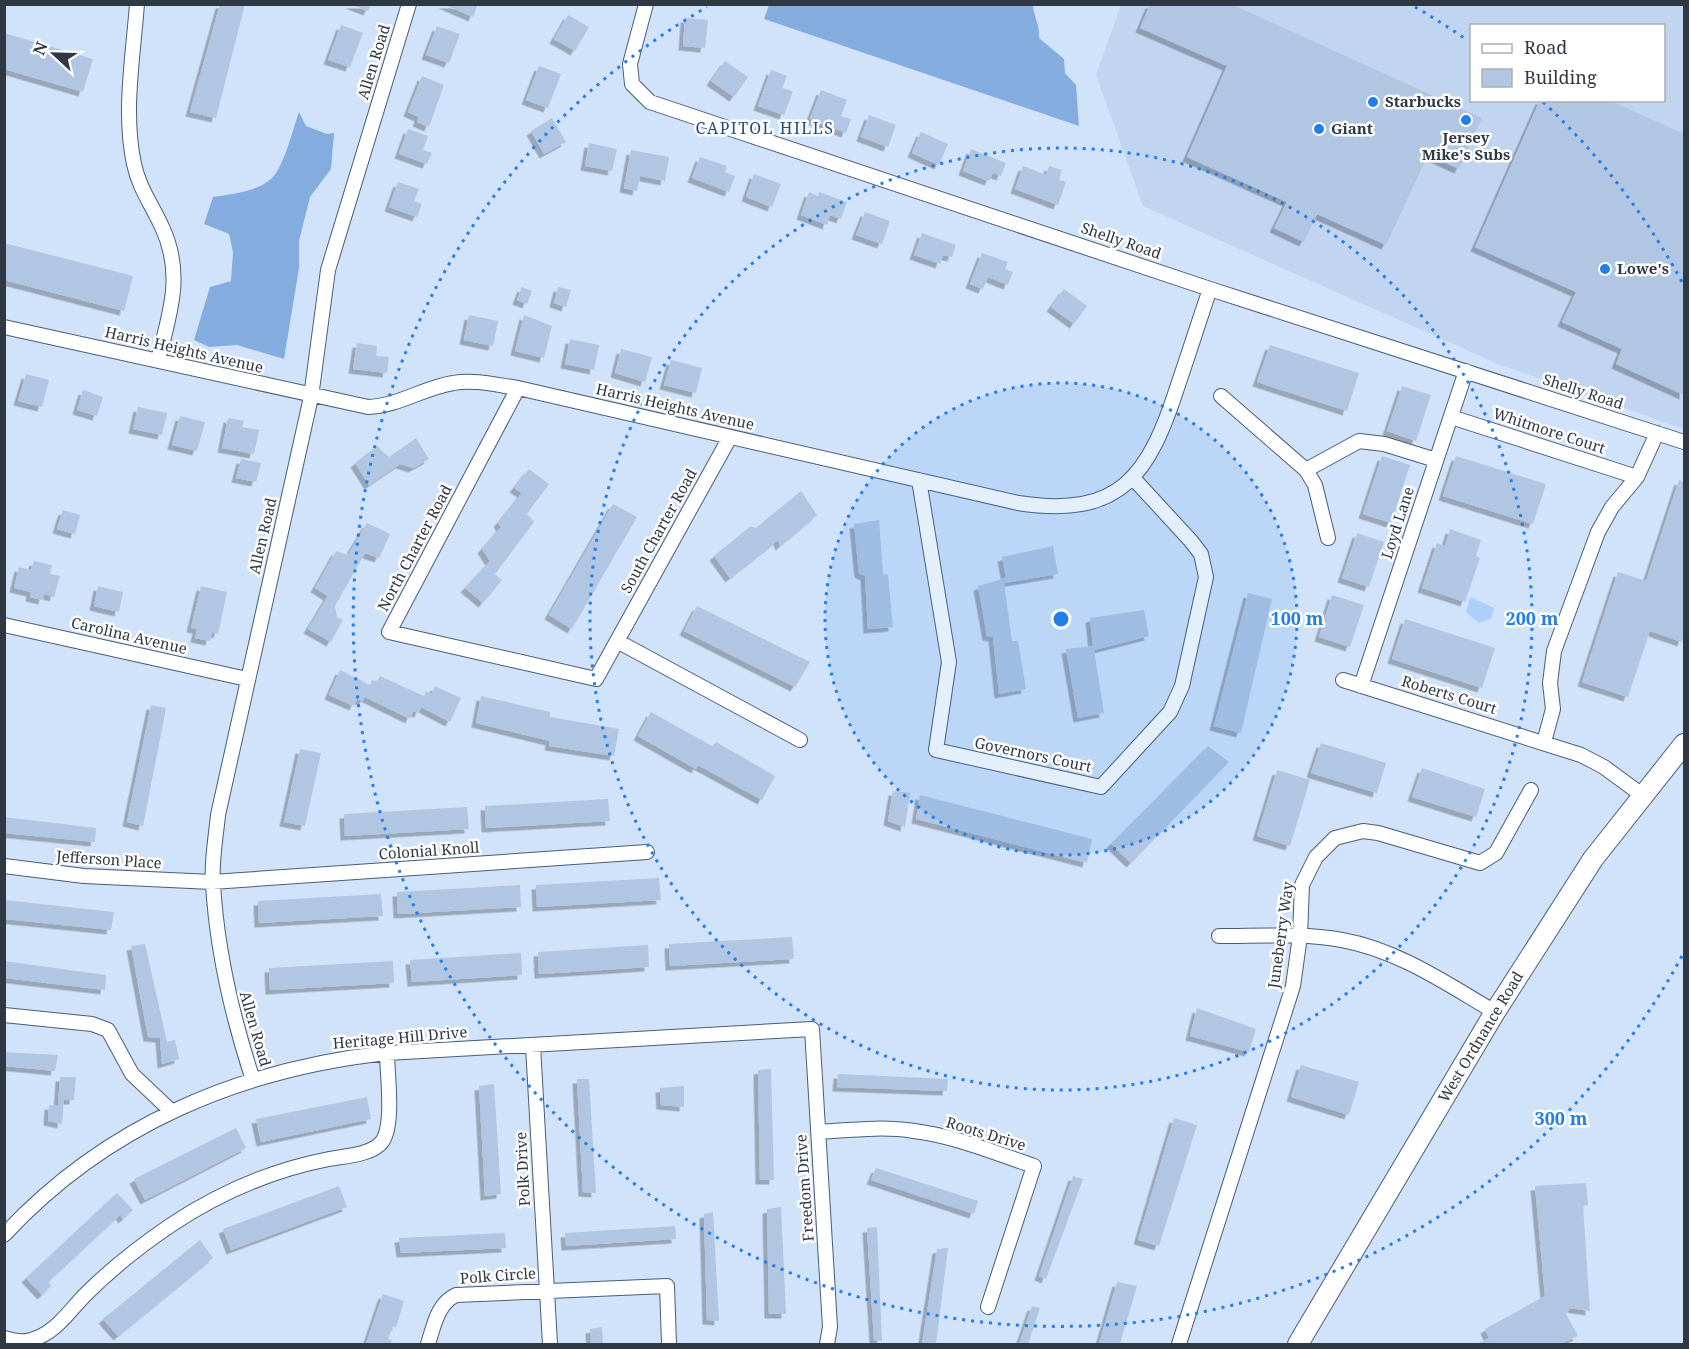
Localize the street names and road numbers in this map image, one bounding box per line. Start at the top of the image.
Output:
street label: Allen Road [352,22,394,102]
street label: Shelly Road [1079,217,1164,263]
street label: Harris Heights Avenue [103,321,265,377]
street label: Shelly Road [1540,369,1626,413]
street label: Harris Heights Avenue [594,378,756,434]
street label: Whitmore Court [1491,402,1608,458]
street label: South Charter Road [616,465,701,596]
street label: North Charter Road [372,481,456,614]
street label: Loyd Lane [1376,484,1418,561]
street label: Allen Road [244,496,281,576]
street label: Carolina Avenue [69,612,189,658]
street label: Roberts Court [1399,670,1499,718]
street label: Governors Court [973,732,1093,776]
street label: Colonial Knoll [378,836,480,863]
street label: Jefferson Place [55,845,162,873]
street label: Juneberry Way [1262,880,1297,991]
street label: West Ordnance Road [1433,967,1527,1106]
street label: Allen Road [236,989,276,1069]
street label: Heritage Hill Drive [332,1021,468,1053]
street label: Roots Drive [944,1111,1029,1155]
street label: Polk Drive [510,1131,534,1207]
street label: Freedom Drive [790,1134,818,1242]
street label: Polk Circle [459,1262,537,1288]

